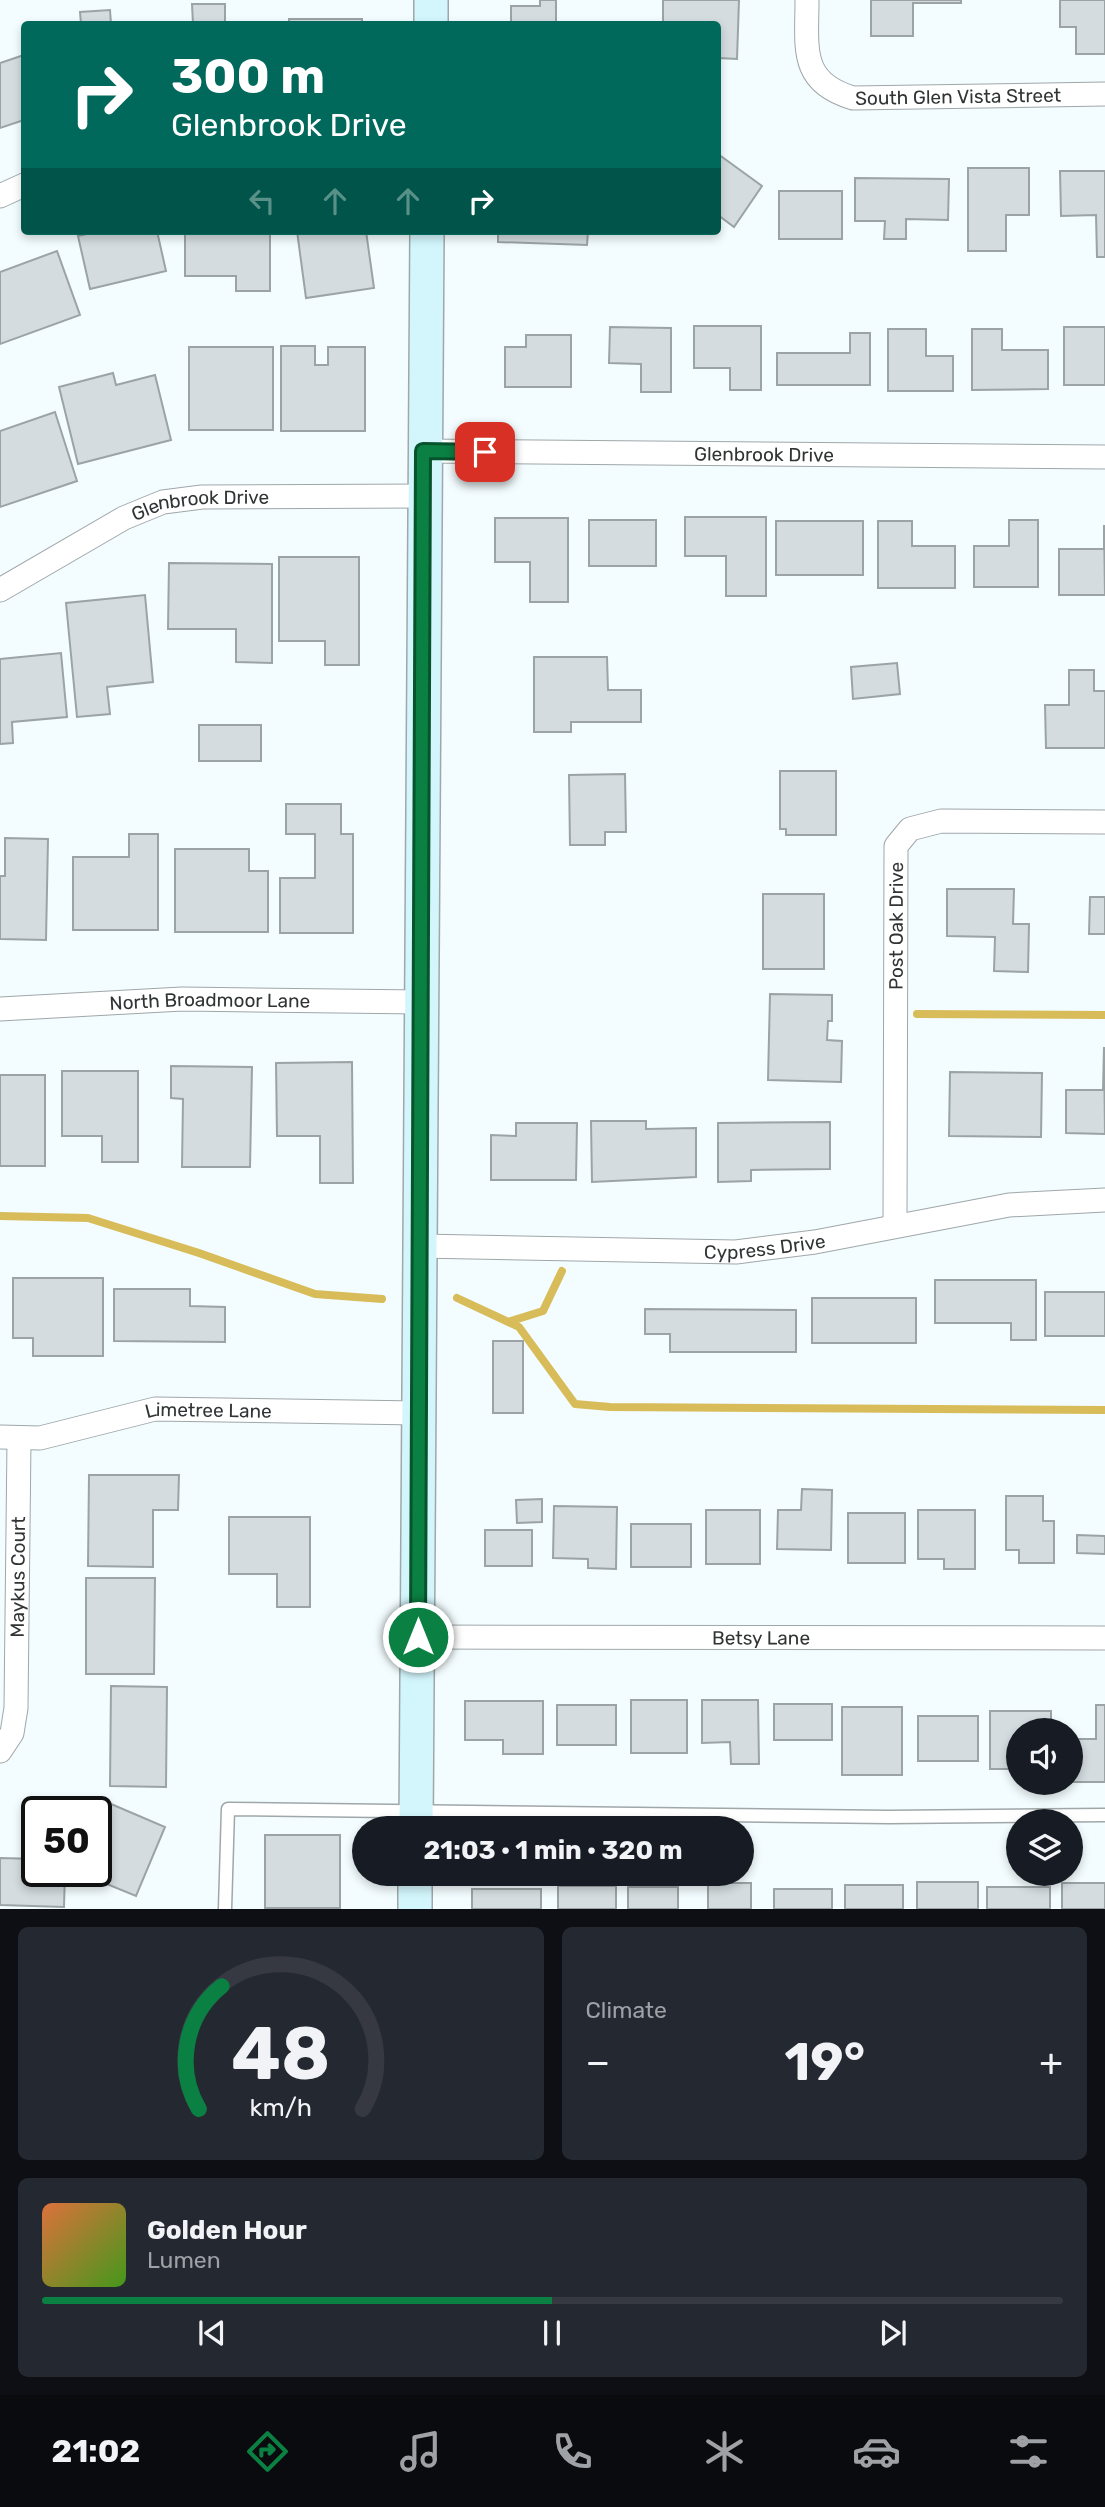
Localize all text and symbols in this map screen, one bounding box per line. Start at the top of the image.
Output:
text: 300 m [171,47,325,105]
icon: right [56,49,147,140]
street label: South Glen Vista Street [855,83,1062,109]
text: Glenbrook Drive [171,106,407,144]
icon: left [243,182,281,220]
icon: ahead [316,182,354,220]
icon: ahead [389,182,427,220]
icon: right [462,182,500,220]
pin [455,422,515,482]
icon: arrive [466,433,504,471]
street label: Glenbrook Drive [694,442,834,466]
street label: Glenbrook Drive [128,485,269,525]
street label: Post Oak Drive [884,862,907,990]
street label: North Broadmoor Lane [109,987,310,1014]
street label: Cypress Drive [704,1229,827,1264]
street label: Limetree Lane [143,1398,272,1423]
street label: Maykus Court [5,1516,30,1638]
position arrow [381,1600,455,1674]
street label: Betsy Lane [712,1626,810,1649]
map controls [1006,1718,1083,1886]
button: sound [1006,1718,1083,1795]
speed limit sign: 50 [21,1796,112,1887]
button: layers [1006,1809,1083,1886]
text: 21:03 · 1 min · 320 m [423,1835,683,1866]
text: Climate [586,1996,667,2024]
text: 48 [231,2012,330,2098]
text: 19° [784,2031,865,2093]
text: − [586,2039,610,2085]
text: + [1039,2039,1063,2085]
text: km/h [250,2093,312,2122]
text: Golden Hour [147,2215,307,2246]
text: Lumen [147,2246,221,2274]
icon: previous [193,2314,231,2352]
icon: pause [533,2314,571,2352]
icon: next [874,2314,912,2352]
icon: directions [243,2427,292,2476]
icon: music [396,2427,445,2476]
icon: phone [548,2427,597,2476]
icon: climate [700,2427,749,2476]
icon: car [852,2427,901,2476]
icon: filters [1004,2427,1053,2476]
text: 21:02 [52,2432,140,2470]

